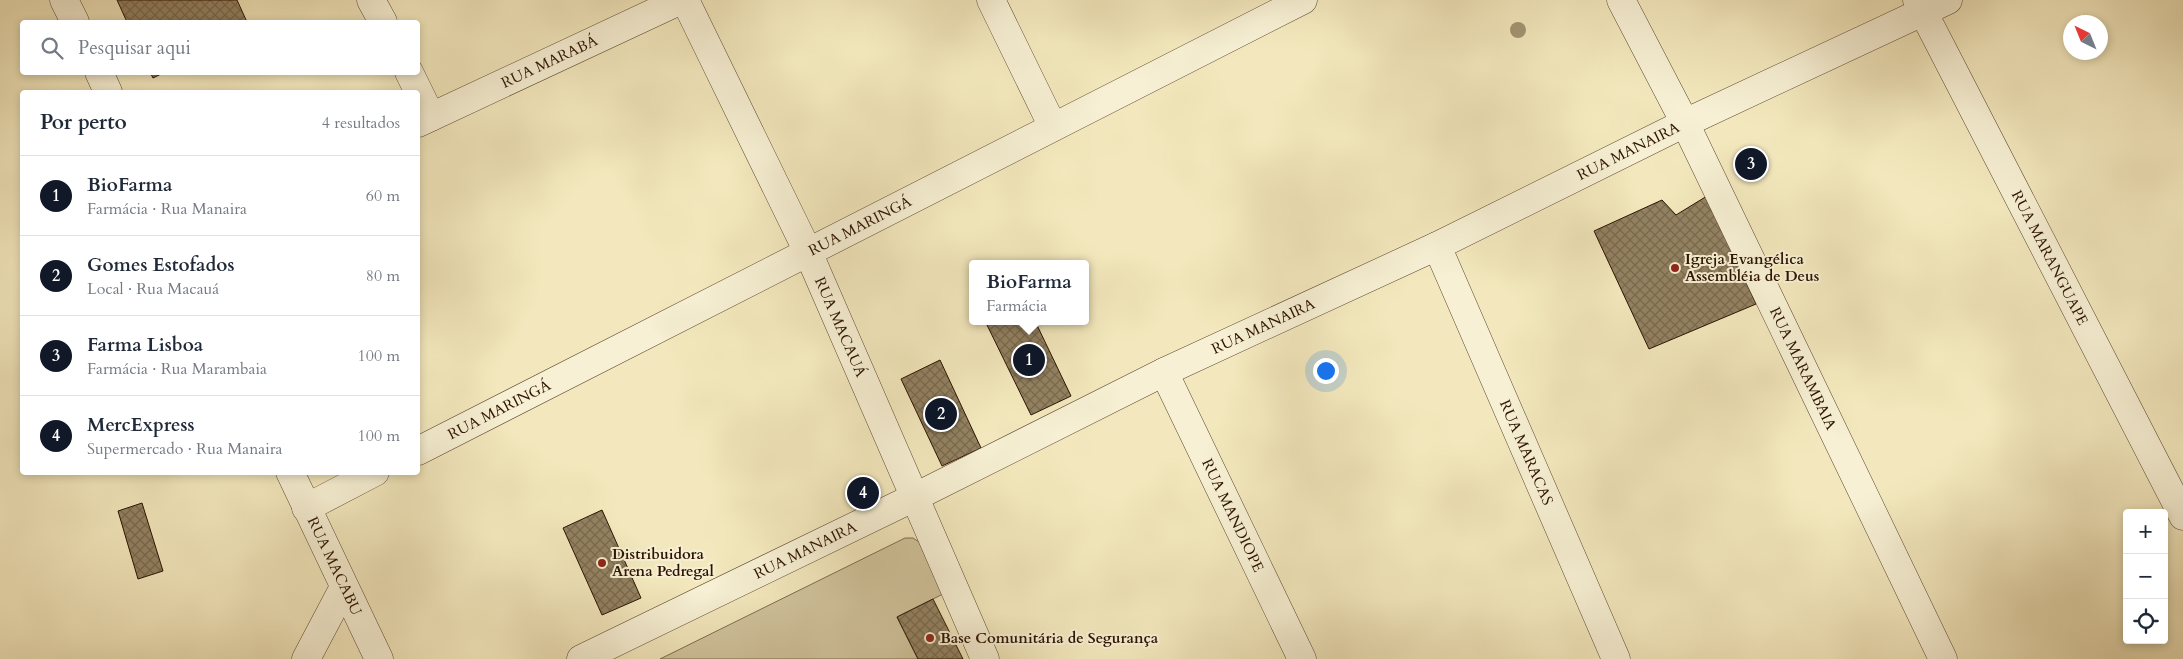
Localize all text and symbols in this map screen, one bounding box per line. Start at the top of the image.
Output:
north arrow [2063,15,2108,60]
search box [20,20,420,75]
street label: RUA MARABÁ [498,30,601,93]
icon: search [38,34,66,62]
text: Pesquisar aqui [78,35,191,61]
text: Por perto [40,108,127,137]
text: 4 resultados [322,112,400,134]
street label: RUA MANAIRA [1574,117,1683,185]
pin: 3 [1735,145,1767,183]
text: BioFarma [87,172,173,198]
text: 1 [52,185,60,207]
text: 60 m [366,185,400,207]
street label: RUA MARANGUAPE [2007,187,2093,329]
street label: RUA MARINGÁ [805,191,915,260]
text: Farmácia · Rua Manaira [87,198,247,220]
place label: Igreja Evangélica Assembléia de Deus [1685,249,1819,286]
text: Gomes Estofados [87,252,234,278]
popup [969,260,1089,325]
marker: Igreja Evangélica Assembléia de Deus [1669,262,1681,274]
text: 2 [52,265,60,287]
text: 80 m [366,265,400,287]
text: BioFarma [986,269,1072,295]
street label: RUA MACAUÁ [810,274,871,380]
text: Local · Rua Macauá [87,278,219,300]
street label: RUA MANAIRA [1208,294,1318,359]
text: Farmácia [986,295,1047,317]
street label: RUA MARAMBAIA [1765,304,1841,433]
text: Farma Lisboa [87,332,203,358]
pin: 1 [1013,341,1045,379]
text: 3 [52,345,60,367]
text: 100 m [358,345,400,367]
text: Farmácia · Rua Marambaia [87,358,267,380]
your location [1313,358,1339,384]
street label: RUA MARINGÁ [444,375,554,444]
pin: 2 [925,395,957,433]
street label: RUA MARACAS [1495,397,1558,508]
text: MercExpress [87,412,194,438]
text: 4 [52,425,60,447]
text: 100 m [358,425,400,447]
text: Supermercado · Rua Manaira [87,438,282,460]
street label: RUA MANDIOPE [1197,455,1269,575]
pin: 4 [847,474,879,512]
map controls [2123,509,2168,644]
button: + [2123,509,2168,554]
street label: RUA MACABU [303,513,367,619]
street label: RUA MANAIRA [750,517,860,584]
place label: Distribuidora Arena Pedregal [612,544,715,581]
button: − [2123,554,2168,599]
marker: Distribuidora Arena Pedregal [596,557,608,569]
button: locate [2123,599,2168,644]
place label: Base Comunitária de Segurança [940,628,1159,648]
marker: Base Comunitária de Segurança [924,632,936,644]

